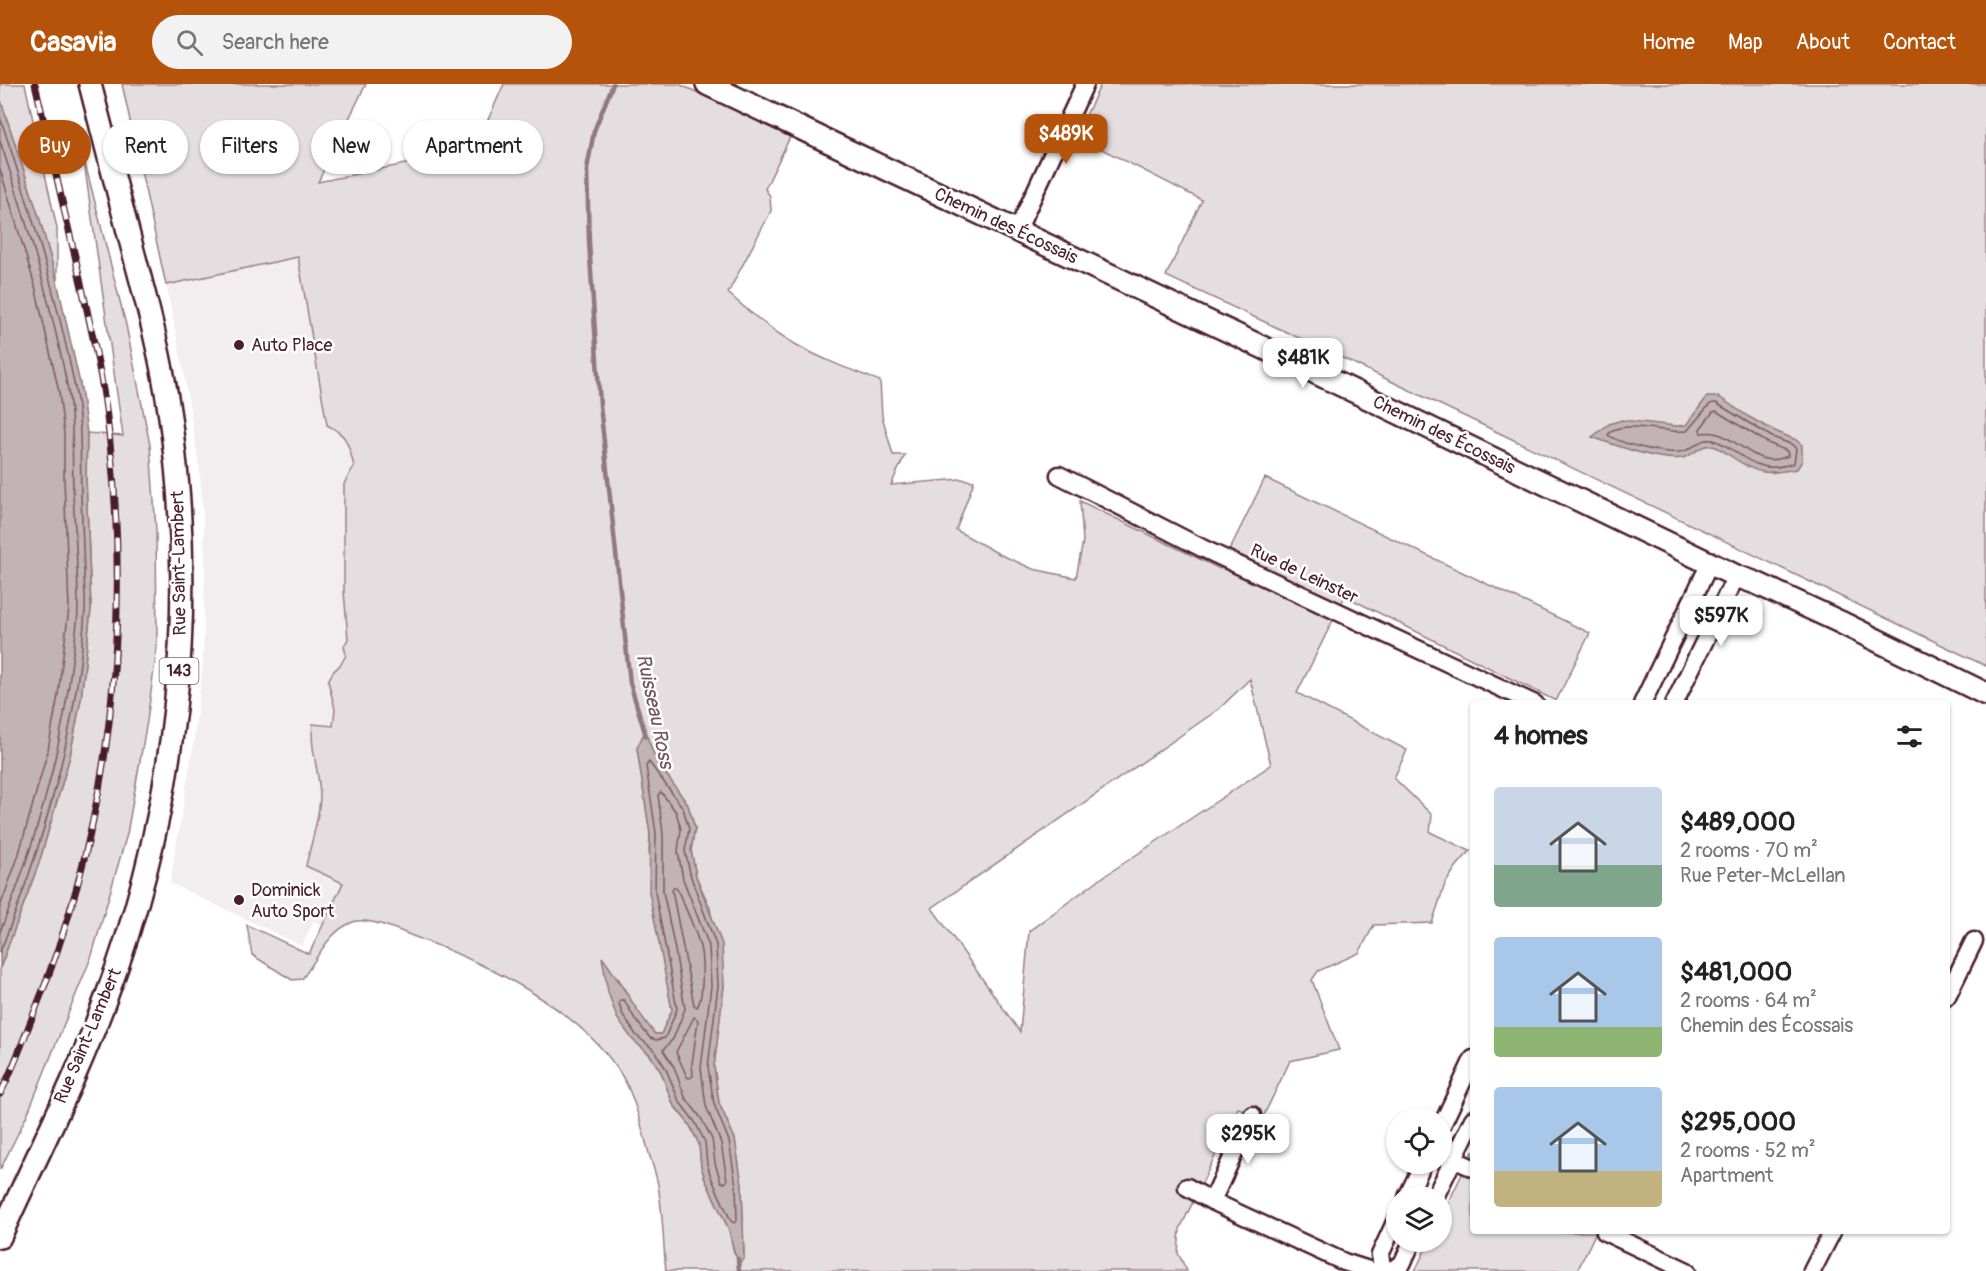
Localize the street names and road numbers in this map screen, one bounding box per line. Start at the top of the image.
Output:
street label: Chemin des Écossais [931,183,1081,269]
street label: Chemin des Écossais [1369,391,1519,479]
street label: Rue Saint-Lambert [166,490,192,636]
street label: Rue de Leinster [1246,539,1362,609]
road number: 143 [160,658,198,684]
street label: Rue Saint-Lambert [49,964,127,1107]

